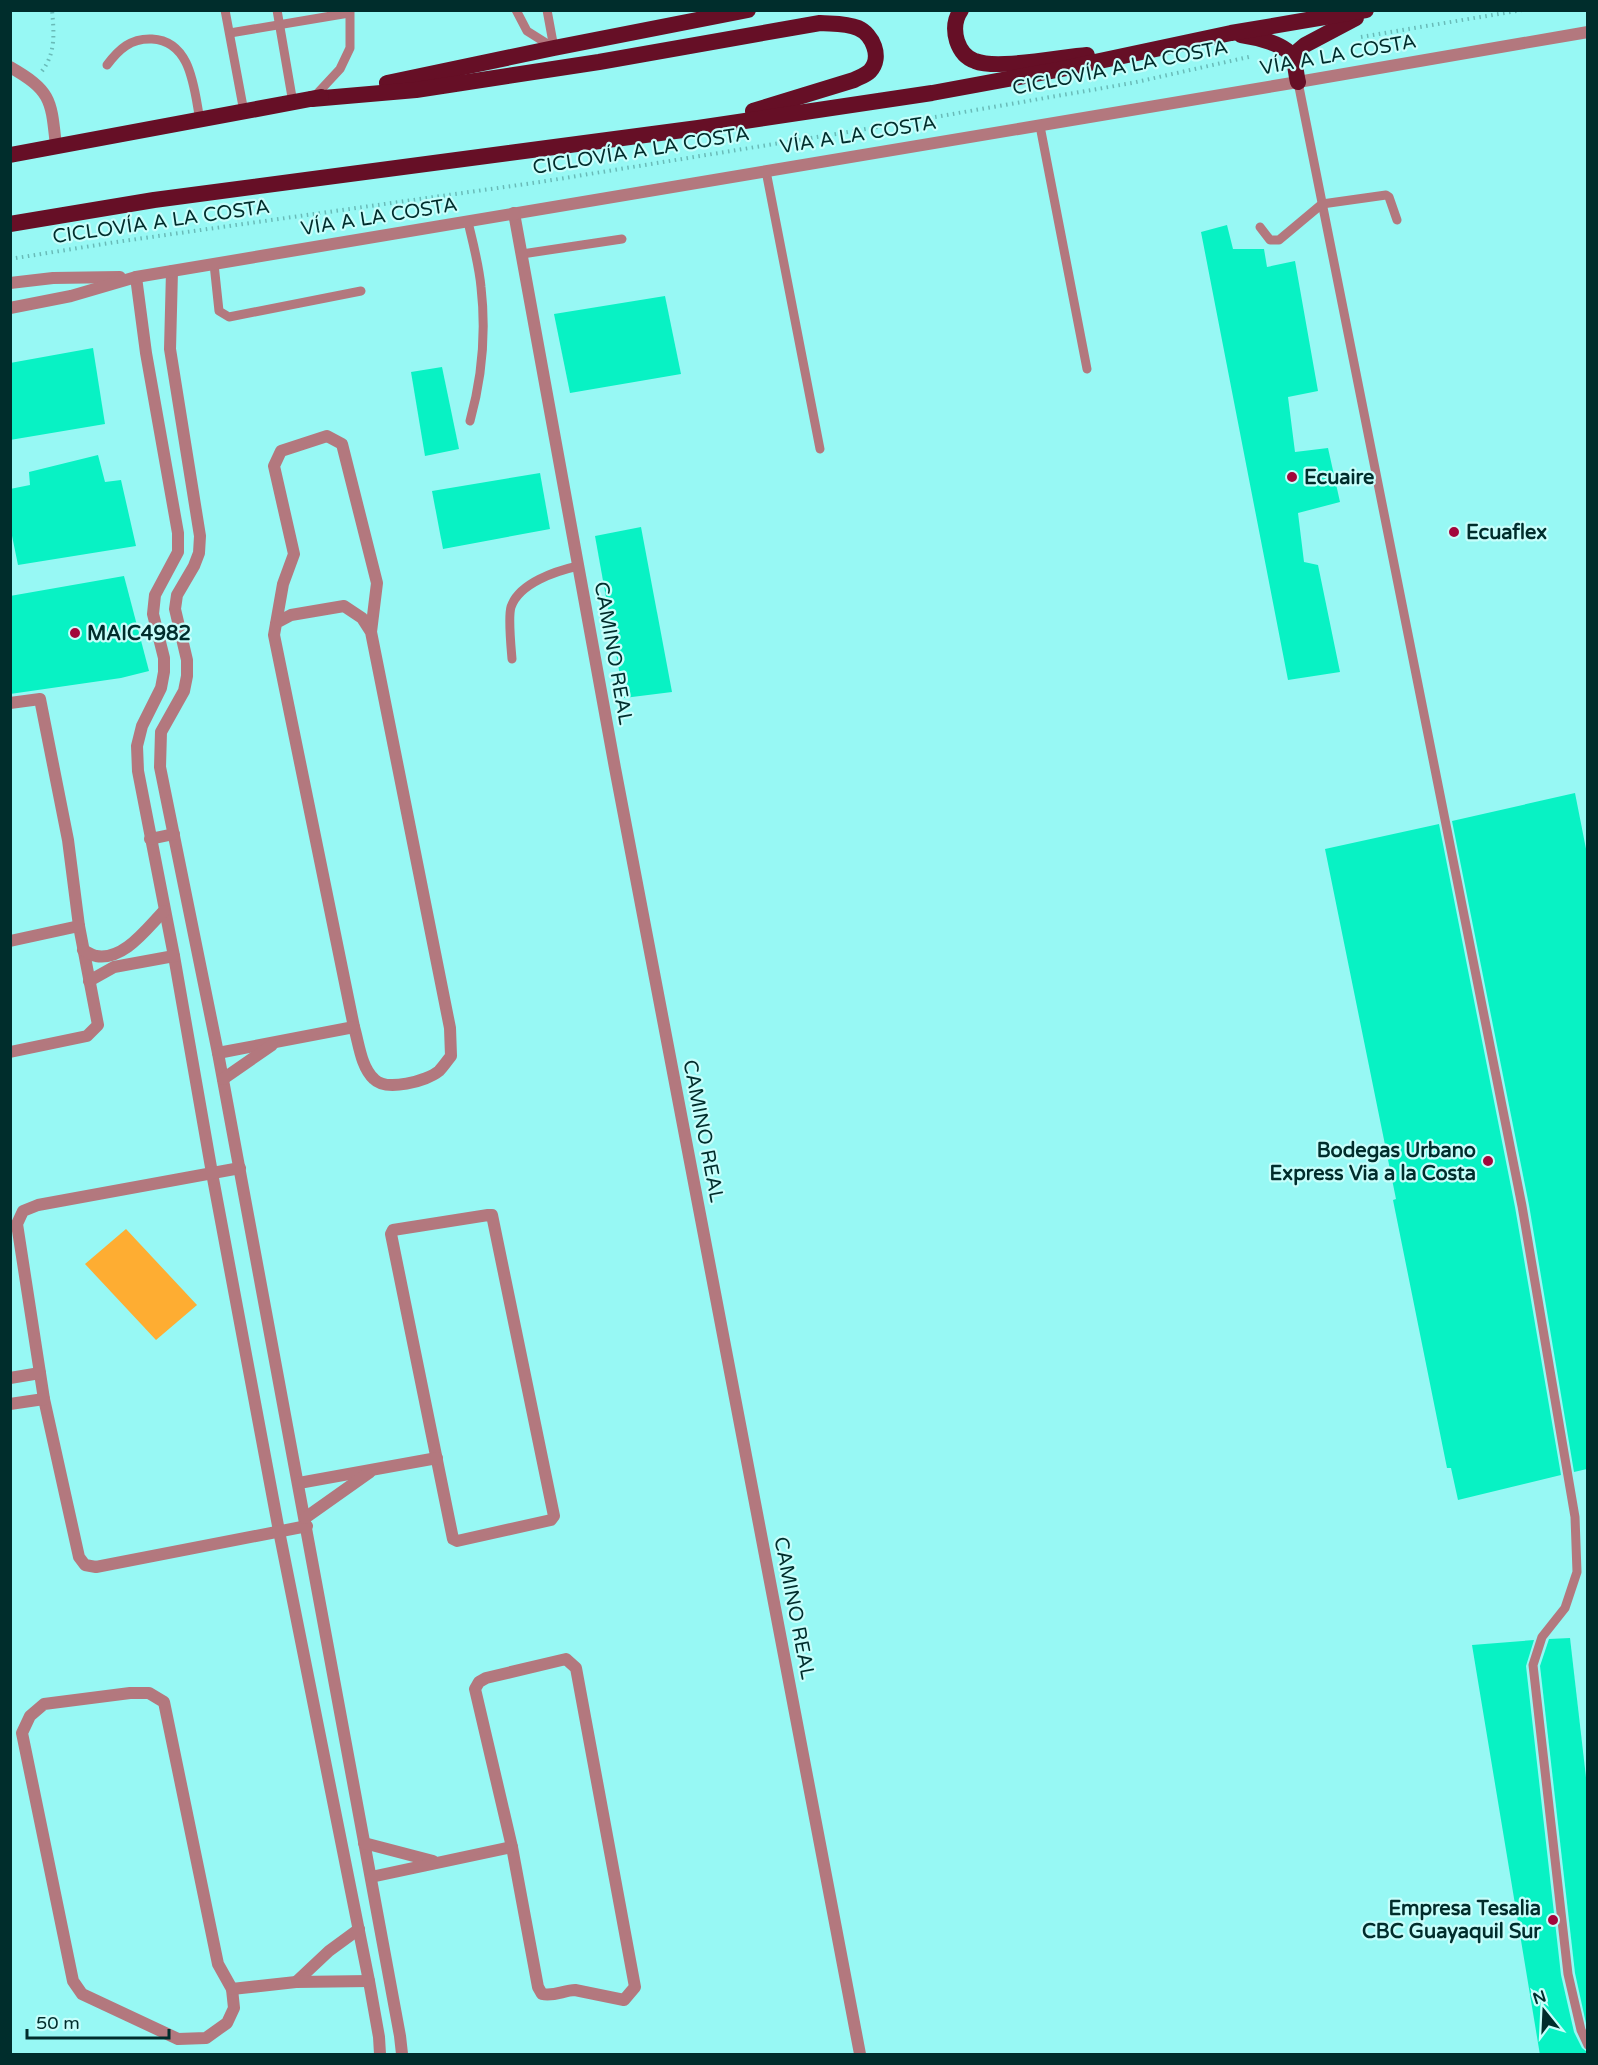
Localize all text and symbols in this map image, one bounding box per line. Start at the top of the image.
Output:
street label: VÍA A LA COSTA [1258,28,1418,81]
street label: CICLOVÍA A LA COSTA [1010,34,1230,101]
street label: VÍA A LA COSTA [778,110,938,159]
street label: CICLOVÍA A LA COSTA [531,121,751,180]
street label: VÍA A LA COSTA [299,192,459,241]
street label: CICLOVÍA A LA COSTA [51,194,271,249]
place label: Ecuaire [1304,466,1374,490]
marker: Ecuaire [1285,470,1299,484]
place label: Ecuaflex [1466,521,1547,545]
marker: Ecuaflex [1447,525,1461,539]
street label: CAMINO REAL [589,580,637,727]
place label: MAIC4982 [87,622,191,646]
marker: MAIC4982 [68,626,82,640]
street label: CAMINO REAL [677,1058,729,1205]
place label: Bodegas Urbano Express Via a la Costa [1270,1139,1476,1186]
marker: Bodegas Urbano Express Via a la Costa [1481,1154,1495,1168]
street label: CAMINO REAL [768,1535,820,1682]
place label: Empresa Tesalia CBC Guayaquil Sur [1362,1897,1541,1944]
marker: Empresa Tesalia CBC Guayaquil Sur [1546,1913,1560,1927]
north arrow [1514,1981,1574,2041]
text: N [1530,1986,1549,2009]
scale bar [27,2002,170,2040]
text: 50 m [36,2012,80,2034]

